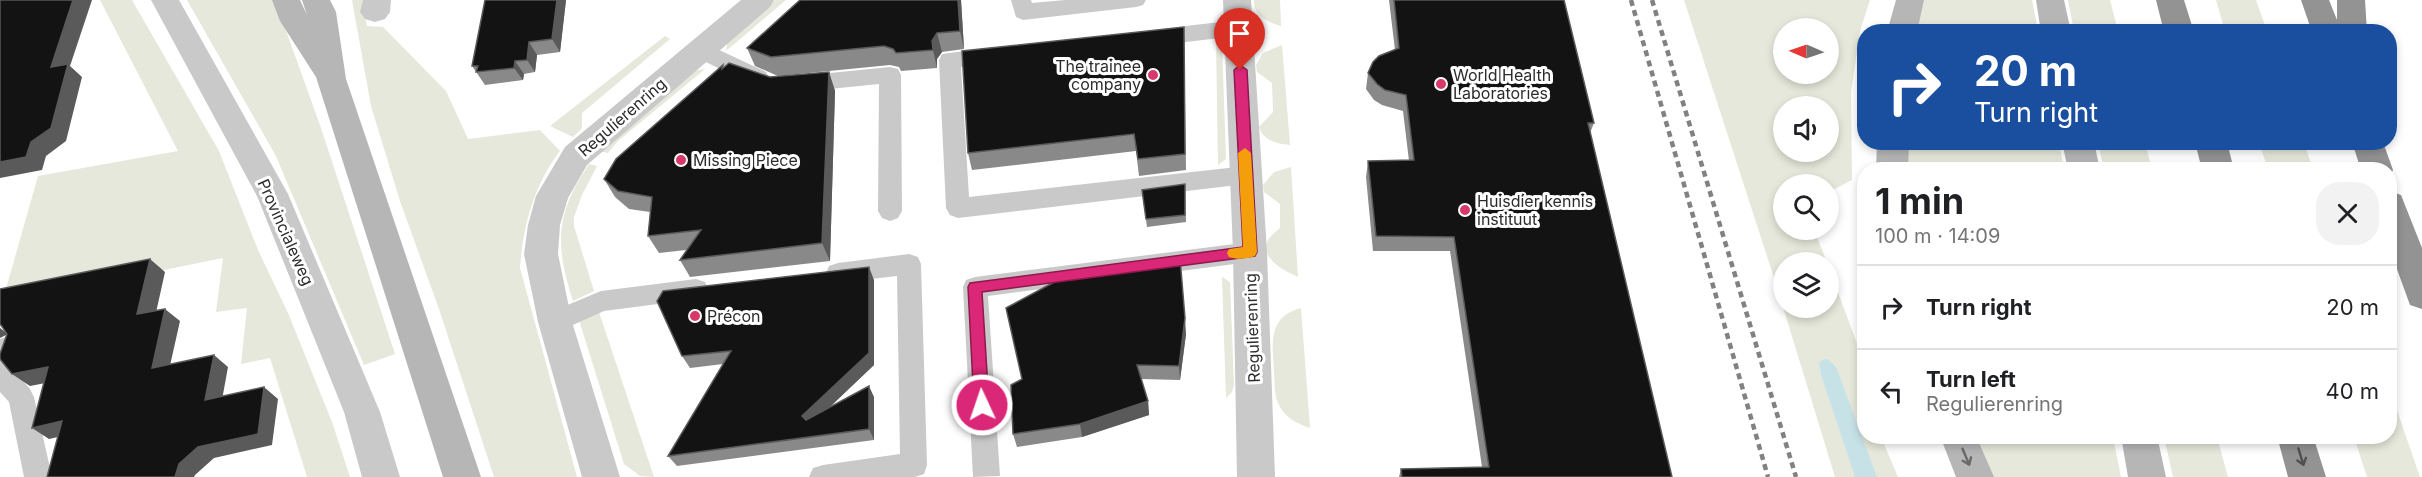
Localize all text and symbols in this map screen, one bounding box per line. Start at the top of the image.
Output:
pin [1214,8,1265,70]
icon: arrive [1223,17,1256,50]
north arrow [1773,18,1839,84]
map controls [1773,18,1839,318]
text: 20 m [1974,45,2077,96]
icon: right [1875,48,1953,126]
place label: The trainee company [1055,56,1141,94]
place label: World Health Laboratories [1453,65,1551,103]
marker: The trainee company [1146,68,1160,82]
street label: Regulierenring [574,73,670,161]
marker: World Health Laboratories [1434,77,1448,91]
button: sound [1773,96,1839,162]
text: Turn right [1974,96,2098,129]
place label: Missing Piece [693,150,798,170]
marker: Missing Piece [674,153,688,167]
button: search [1773,174,1839,240]
street label: Provincialeweg [254,176,318,288]
text: 1 min [1875,179,1964,223]
button: close [2316,182,2379,245]
place label: Huisdier kennis instituut [1477,191,1593,229]
marker: Huisdier kennis instituut [1458,203,1472,217]
text: 100 m · 14:09 [1875,224,2000,248]
button: layers [1773,252,1839,318]
street label: Regulierenring [1240,273,1264,383]
icon: right [1875,291,1908,324]
text: Turn right [1926,294,2032,320]
text: 20 m [2326,294,2379,320]
place label: Précon [707,306,761,326]
marker: Précon [688,309,702,323]
text: Turn left [1926,366,2016,392]
position arrow [950,373,1014,437]
icon: left [1875,375,1908,408]
text: 40 m [2325,378,2379,404]
text: Regulierenring [1926,392,2063,416]
one-way arrow [1961,447,1972,465]
one-way arrow [2296,447,2307,466]

